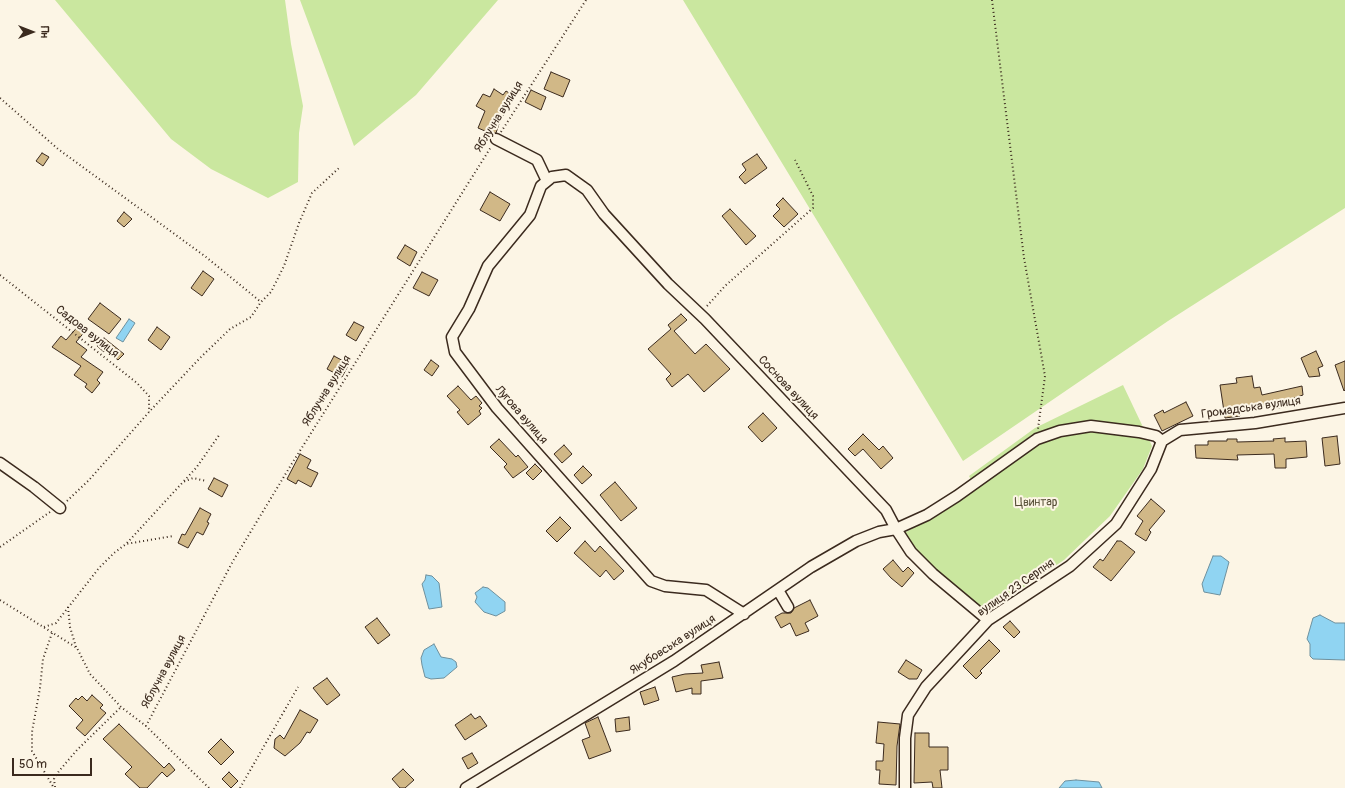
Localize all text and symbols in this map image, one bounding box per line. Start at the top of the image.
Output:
north arrow [12,12,52,52]
text: Пн [38,26,51,38]
street label: Яблучна вулиця [471,79,527,155]
street label: Садова вулиця [52,303,122,361]
street label: Яблучна вулиця [299,353,355,429]
street label: Соснова вулиця [755,353,821,423]
street label: Лугова вулиця [492,383,550,447]
street label: Громадська вулиця [1200,394,1302,422]
park label: Цвинтар [1014,496,1058,510]
street label: вулиця 23 Серпня [975,556,1057,620]
street label: Якубовська вулиця [627,612,719,678]
street label: Яблучна вулиця [139,633,189,711]
scale bar [14,750,94,776]
text: 50 m [19,757,47,772]

